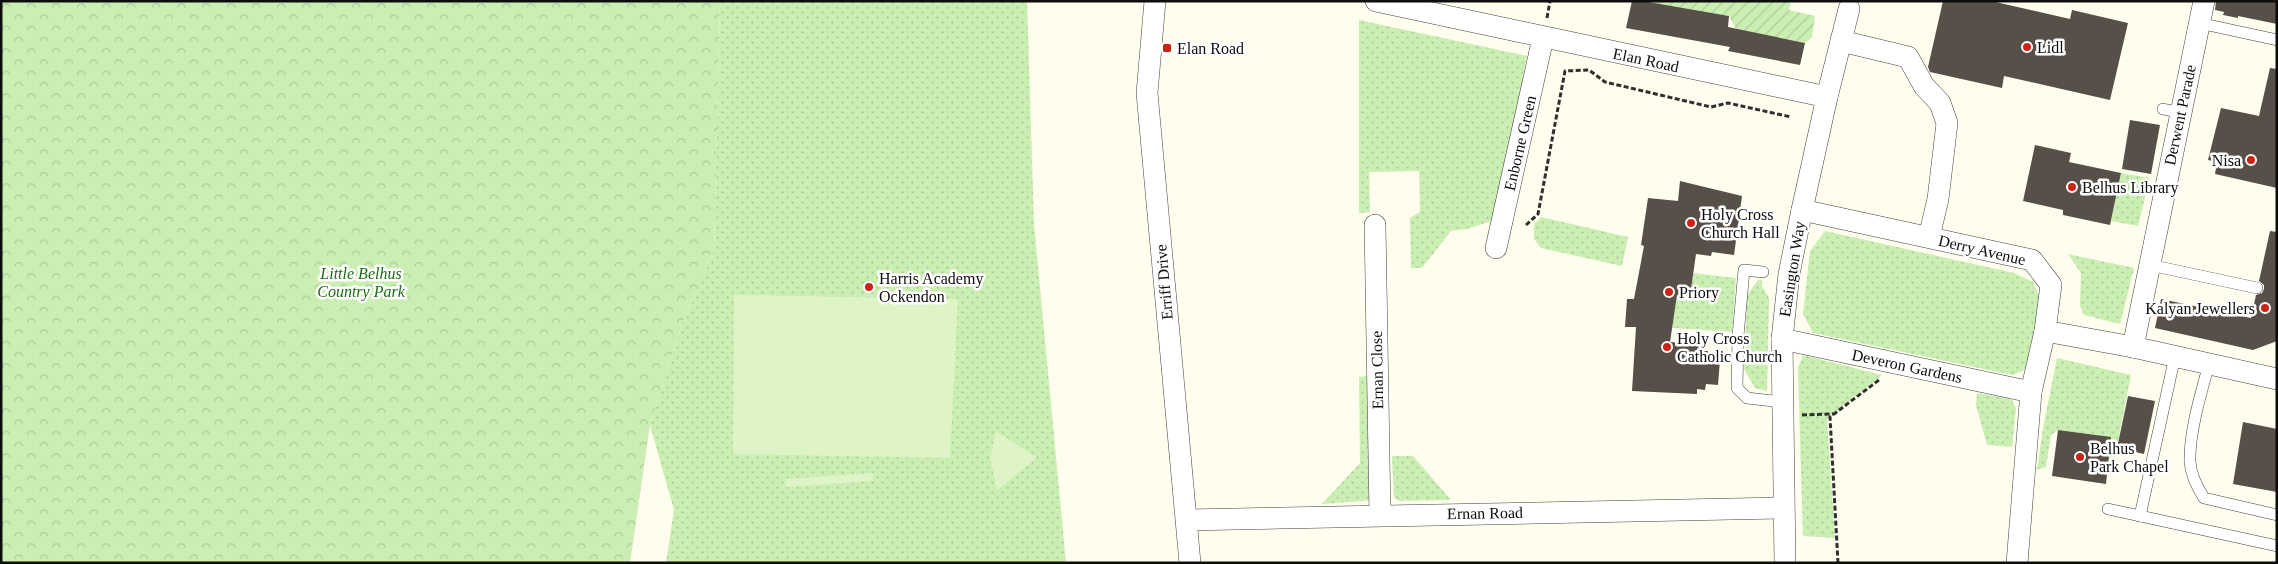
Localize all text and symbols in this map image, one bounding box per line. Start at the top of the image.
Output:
place label: Lidl [2037,39,2064,56]
place label: Elan Road [1177,40,1244,57]
marker: Lidl [2021,41,2033,53]
marker: Elan Road [1161,42,1173,54]
street label: Elan Road [1611,45,1681,75]
street label: Derwent Parade [2161,63,2199,167]
street label: Enborne Green [1501,94,1539,192]
place label: Nisa [2212,152,2241,169]
marker: Nisa [2245,154,2257,166]
place label: Belhus Library [2082,179,2178,197]
marker: Belhus Library [2066,181,2078,193]
place label: Holy Cross Church Hall [1701,206,1780,241]
marker: Holy Cross Church Hall [1685,217,1697,229]
street label: Easington Way [1776,220,1809,318]
street label: Derry Avenue [1937,232,2027,269]
street label: Erriff Drive [1152,244,1176,320]
park label: Little Belhus Country Park [317,265,406,301]
place label: Harris Academy Ockendon [879,270,983,305]
marker: Harris Academy Ockendon [863,281,875,293]
place label: Priory [1679,284,1719,302]
marker: Priory [1663,286,1675,298]
place label: Kalyan Jewellers [2145,300,2255,318]
marker: Kalyan Jewellers [2259,302,2271,314]
place label: Holy Cross Catholic Church [1677,330,1782,365]
street label: Ernan Close [1368,331,1386,409]
marker: Holy Cross Catholic Church [1661,341,1673,353]
street label: Deveron Gardens [1850,346,1964,386]
place label: Belhus Park Chapel [2090,440,2169,476]
marker: Belhus Park Chapel [2074,451,2086,463]
street label: Ernan Road [1447,504,1523,522]

